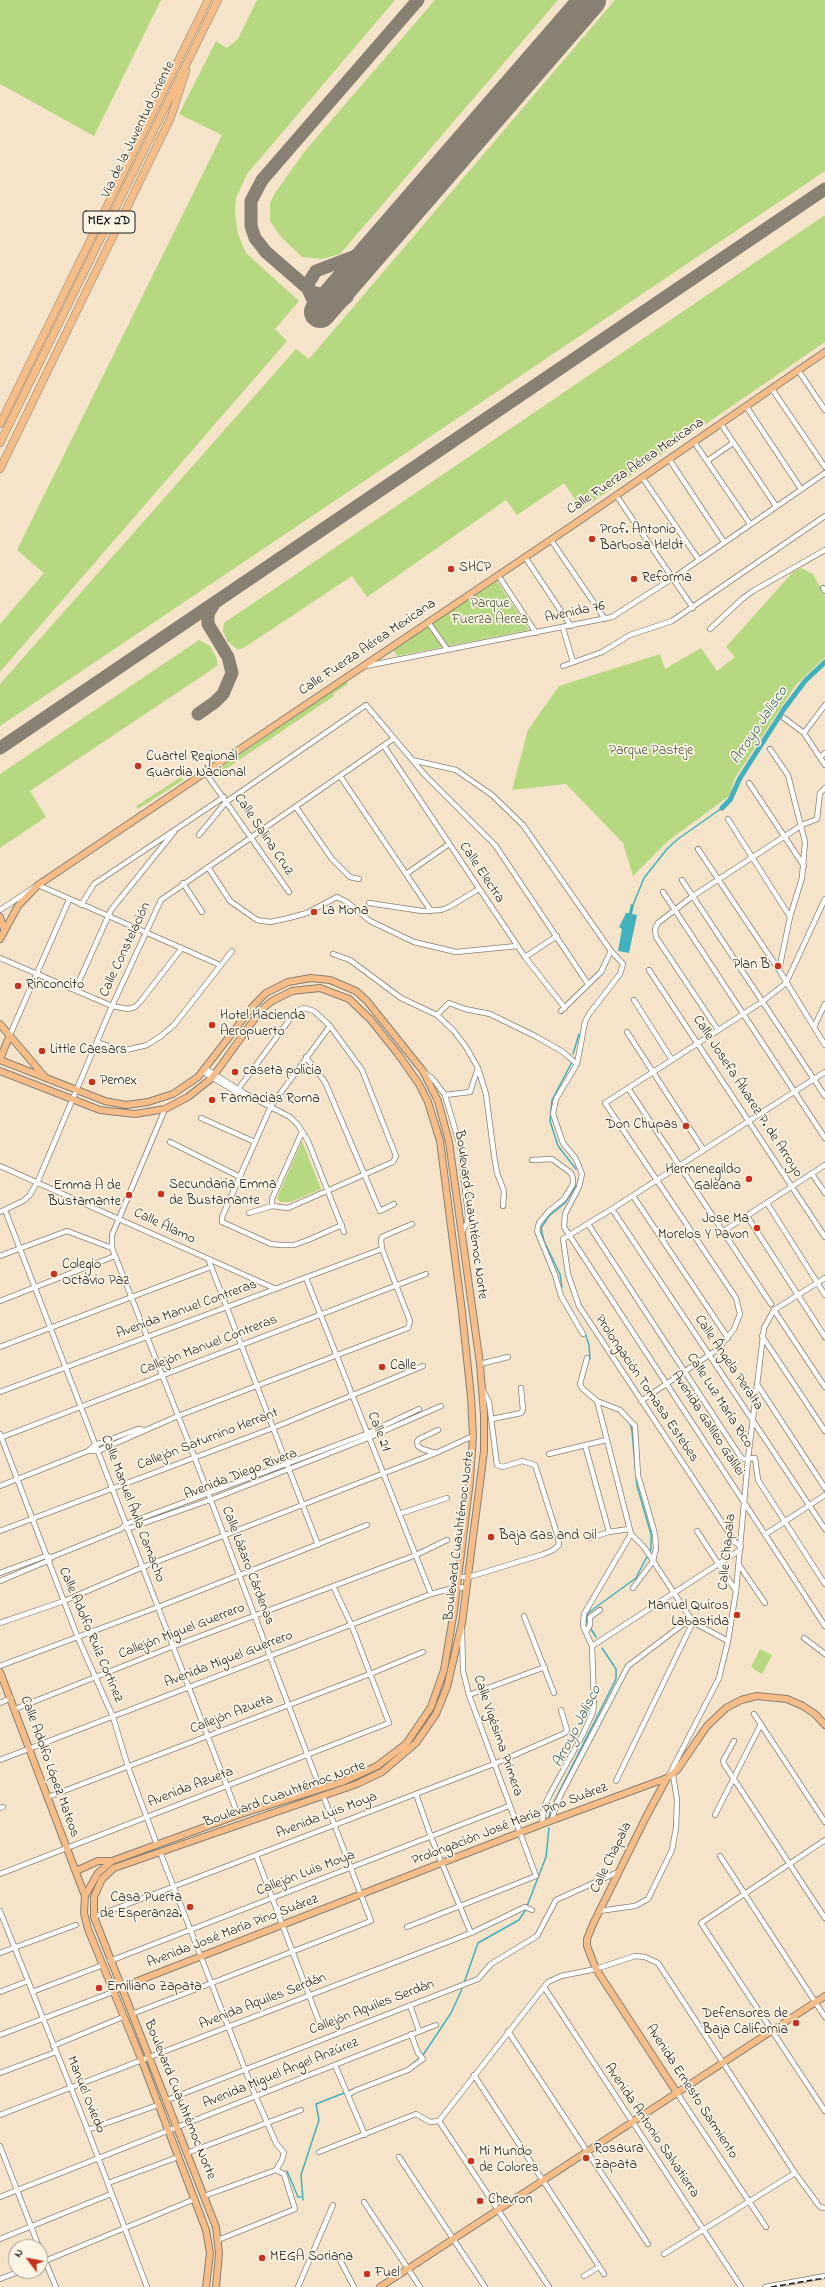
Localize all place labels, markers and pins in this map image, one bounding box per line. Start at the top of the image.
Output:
place label: Prof. Antonio Barbosa Heldt [600,523,684,556]
marker: Prof. Antonio Barbosa Heldt [587,534,597,544]
place label: SHCP [459,561,491,577]
marker: SHCP [446,564,456,574]
place label: Reforma [642,571,692,587]
marker: Reforma [629,574,639,584]
place label: Cuartel Regional Guardia Nacional [146,750,246,782]
marker: Cuartel Regional Guardia Nacional [133,761,143,771]
place label: La Mona [322,904,368,920]
marker: La Mona [309,907,319,917]
place label: Plan B [733,958,770,974]
marker: Plan B [773,961,783,971]
place label: Rinconcito [26,978,84,994]
marker: Rinconcito [13,981,23,991]
place label: Hotel Hacienda Aeropuerto [220,1009,305,1042]
marker: Hotel Hacienda Aeropuerto [207,1020,217,1030]
place label: Little Caesars [50,1043,127,1059]
marker: Little Caesars [37,1046,47,1056]
place label: caseta policia [243,1064,322,1080]
marker: caseta policia [230,1067,240,1077]
place label: Pemex [100,1074,137,1090]
marker: Pemex [87,1077,97,1087]
place label: Farmacias Roma [220,1092,320,1108]
marker: Farmacias Roma [207,1095,217,1105]
place label: Don Chupas [605,1118,678,1134]
marker: Don Chupas [681,1121,691,1131]
place label: Hermenegildo Galeana [666,1163,741,1196]
marker: Hermenegildo Galeana [744,1174,754,1184]
place label: Secundaria Emma de Bustamante [169,1178,276,1210]
place label: Emma A de Bustamante [48,1179,121,1212]
marker: Secundaria Emma de Bustamante [156,1189,166,1199]
marker: Emma A de Bustamante [124,1190,134,1200]
place label: Jose Ma Morelos Y Pavon [658,1212,749,1244]
marker: Jose Ma Morelos Y Pavon [752,1223,762,1233]
place label: Colegio Octavio Paz [62,1258,129,1290]
marker: Colegio Octavio Paz [49,1269,59,1279]
place label: Calle [390,1359,416,1375]
marker: Calle [377,1362,387,1372]
place label: Baja Gas and Oil [499,1529,597,1545]
marker: Baja Gas and Oil [486,1532,496,1542]
place label: Manuel Quiros Labastida [648,1599,729,1632]
marker: Manuel Quiros Labastida [732,1610,742,1620]
place label: Casa Puerta de Esperanza. [100,1891,182,1924]
marker: Casa Puerta de Esperanza. [185,1902,195,1912]
place label: Emiliano Zapata [107,1980,202,1996]
marker: Emiliano Zapata [94,1983,104,1993]
place label: Defensores de Baja California [702,2007,788,2040]
marker: Defensores de Baja California [791,2018,801,2028]
place label: Rosaura Zapata [594,2142,644,2174]
place label: Mi Mundo de Colores [479,2145,539,2178]
marker: Rosaura Zapata [581,2153,591,2163]
marker: Mi Mundo de Colores [466,2156,476,2166]
place label: Chevron [488,2193,533,2209]
marker: Chevron [475,2196,485,2206]
place label: MEGA Soriana [270,2250,353,2266]
marker: MEGA Soriana [257,2253,267,2263]
place label: Fuel [375,2266,400,2282]
marker: Fuel [362,2269,372,2279]

